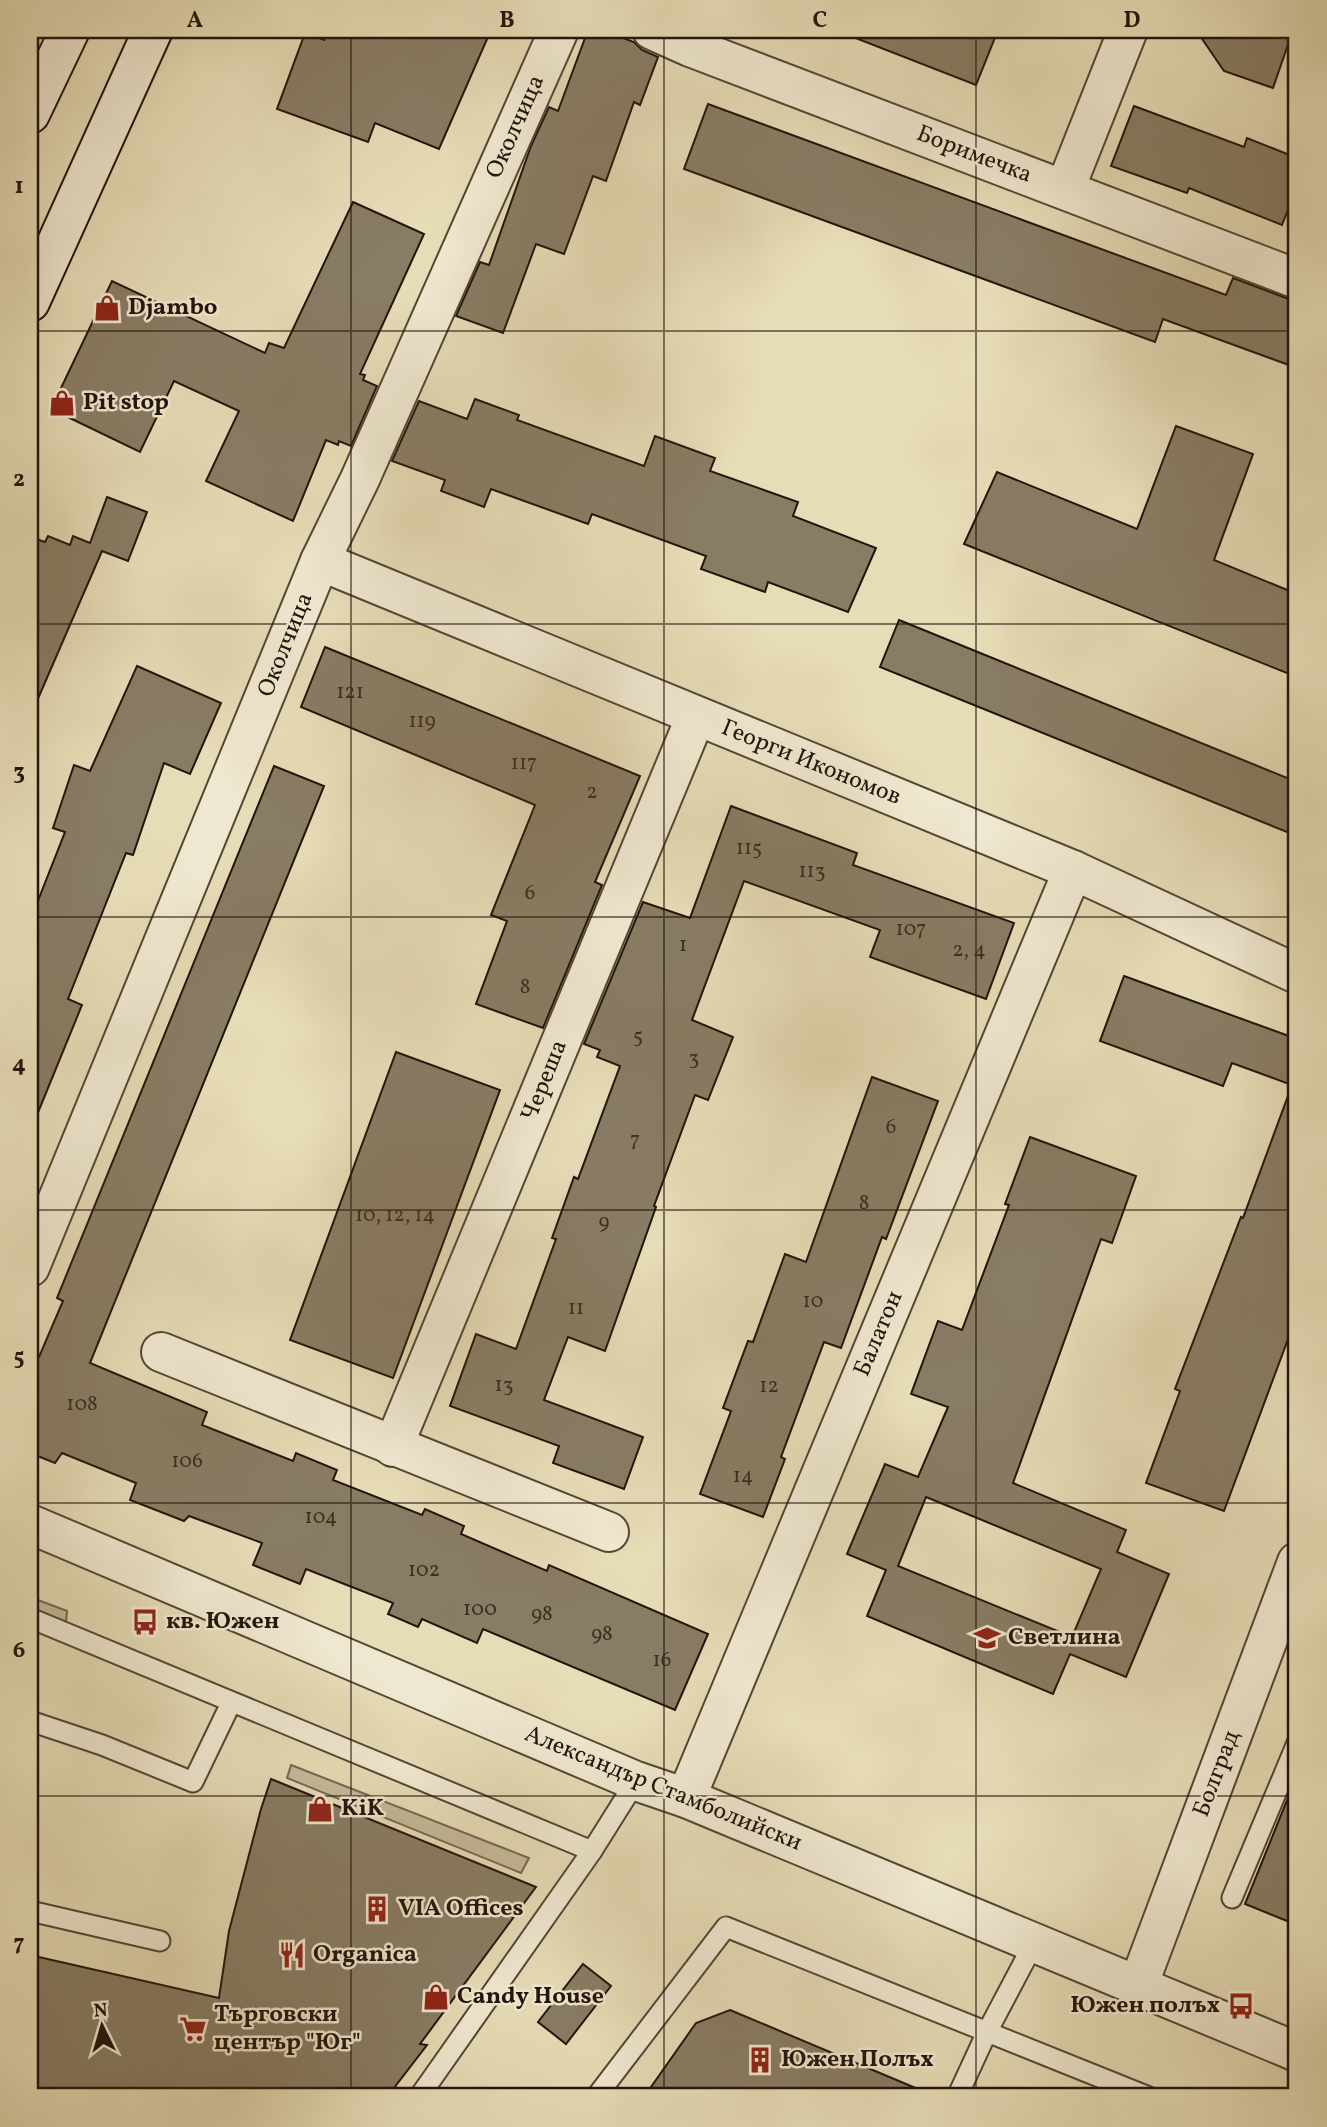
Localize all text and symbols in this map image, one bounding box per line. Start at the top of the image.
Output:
text: A [187,5,203,37]
text: B [499,5,515,37]
text: C [813,5,827,37]
text: D [1124,5,1141,37]
street label: Околчица [478,70,554,184]
street label: Боримечка [911,117,1037,193]
text: 1 [14,171,24,203]
place label: Djambo [128,291,218,325]
shop icon: Djambo [92,293,122,323]
place label: Pit stop [83,386,169,420]
shop icon: Pit stop [47,388,77,418]
text: 2 [13,464,25,496]
street label: Околчица [250,588,322,702]
house number: 121 [336,678,364,707]
house number: 119 [408,707,436,736]
street label: Георги Икономов [716,711,906,815]
house number: 117 [511,749,537,778]
text: 3 [13,757,25,789]
house number: 2 [586,778,598,807]
house number: 115 [736,834,762,863]
house number: 113 [798,857,826,886]
house number: 6 [525,879,535,908]
house number: 107 [896,915,926,944]
house number: 1 [679,931,687,960]
house number: 2, 4 [952,936,986,965]
house number: 8 [520,973,530,1002]
house number: 5 [633,1022,643,1051]
street label: Череша [513,1035,577,1127]
house number: 3 [689,1044,699,1073]
text: 4 [12,1049,26,1081]
house number: 6 [886,1113,896,1142]
house number: 7 [630,1126,640,1155]
house number: 8 [859,1189,869,1218]
house number: 10, 12, 14 [355,1201,435,1230]
house number: 9 [599,1208,610,1237]
street label: Балатон [846,1286,912,1382]
house number: 10 [803,1287,823,1316]
house number: 11 [568,1294,584,1323]
text: 5 [13,1342,25,1374]
house number: 13 [495,1371,513,1400]
house number: 12 [759,1372,779,1401]
house number: 108 [66,1390,98,1419]
house number: 106 [171,1447,203,1476]
house number: 14 [733,1462,753,1491]
house number: 104 [305,1503,337,1532]
house number: 102 [408,1556,440,1585]
house number: 100 [463,1595,497,1624]
house number: 98 [531,1600,553,1629]
place label: кв. Южен [166,1605,279,1639]
bus stop icon: кв. Южен [130,1607,160,1637]
house number: 98 [591,1620,613,1649]
place label: Светлина [1008,1621,1121,1655]
school or university icon: Светлина [972,1623,1002,1653]
text: 6 [13,1635,25,1667]
house number: 16 [653,1646,671,1675]
street label: Александър Стамболийски [519,1718,807,1860]
street label: Болград [1185,1725,1249,1822]
place label: KiK [341,1792,385,1826]
shop icon: KiK [305,1794,335,1824]
place label: VIA Offices [398,1892,524,1926]
building icon: VIA Offices [362,1894,392,1924]
text: 7 [14,1928,25,1960]
place label: Organica [313,1938,417,1972]
restaurant icon: Organica [277,1940,307,1970]
place label: Candy House [457,1980,604,2014]
shop icon: Candy House [421,1982,451,2012]
place label: Южен полъх [1070,1989,1220,2023]
north arrow [66,1990,136,2060]
bus stop icon: Южен полъх [1226,1991,1256,2021]
text: N [93,1997,109,2025]
place label: Търговски център "Юг" [214,1998,361,2060]
supermarket icon: Търговски център "Юг" [178,2014,208,2044]
place label: Южен Полъх [781,2043,934,2077]
building icon: Южен Полъх [745,2045,775,2075]

